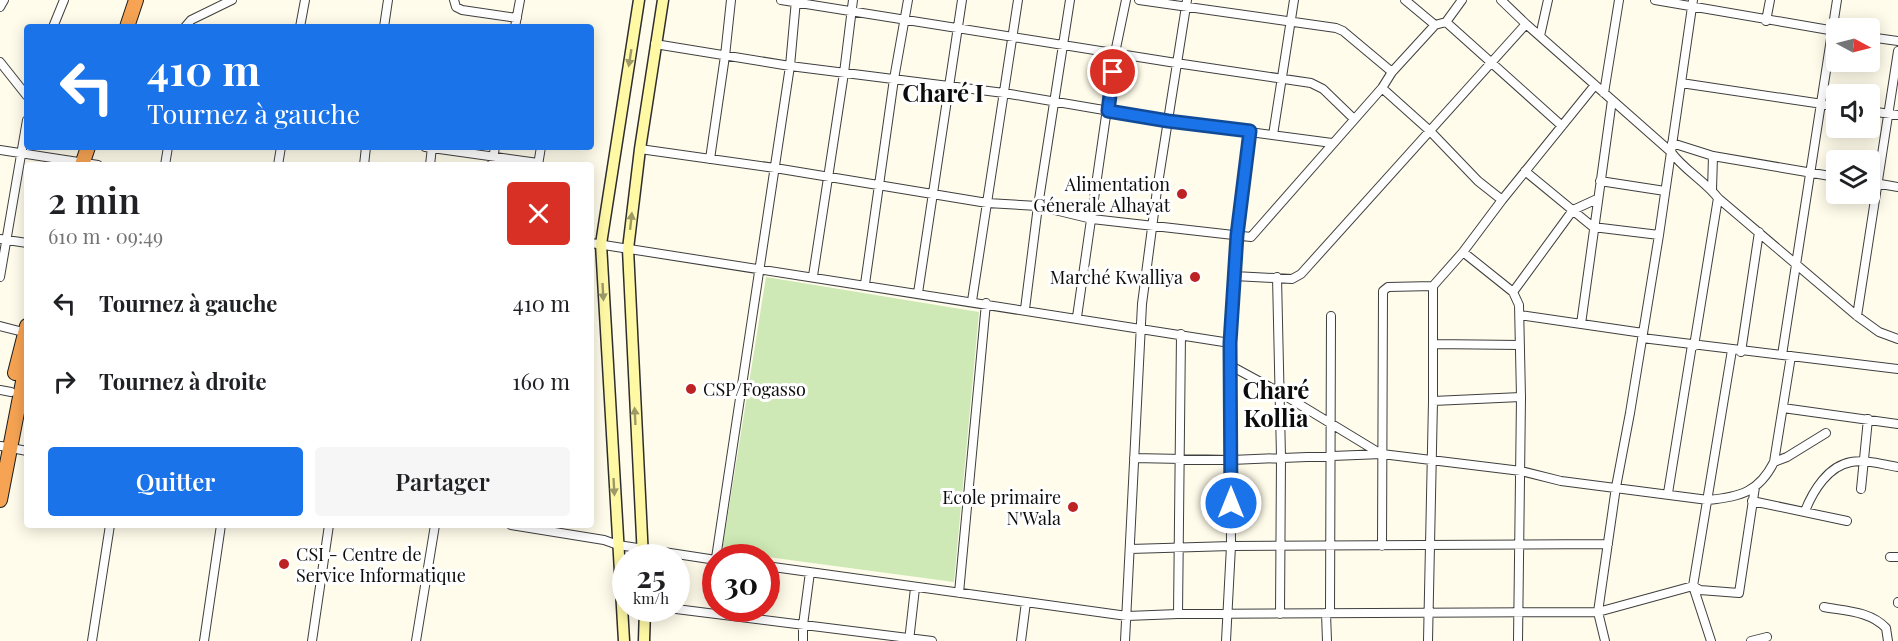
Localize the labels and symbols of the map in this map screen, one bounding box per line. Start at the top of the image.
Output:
north arrow [1826,18,1880,72]
pin [1087,46,1138,97]
one-way arrow [625,48,634,67]
district label: Charé I [902,76,984,108]
place label: Alimentation Génerale Alhayat [1033,172,1171,217]
marker: Alimentation Génerale Alhayat [1175,187,1189,201]
one-way arrow [626,211,636,230]
place label: Marché Kwalliya [1050,265,1183,289]
marker: Marché Kwalliya [1188,270,1202,284]
one-way arrow [598,283,607,302]
district label: Charé Kollia [1243,373,1309,433]
place label: CSP/Fogasso [703,377,806,401]
marker: CSP/Fogasso [684,382,698,396]
one-way arrow [631,406,640,425]
position arrow [1199,471,1263,535]
one-way arrow [610,478,619,497]
place label: Ecole primaire N'Wala [942,485,1061,530]
marker: Ecole primaire N'Wala [1066,500,1080,514]
place label: CSI - Centre de Service Informatique [296,542,466,587]
speed limit sign: 30 [702,544,780,622]
marker: CSI - Centre de Service Informatique [277,557,291,571]

